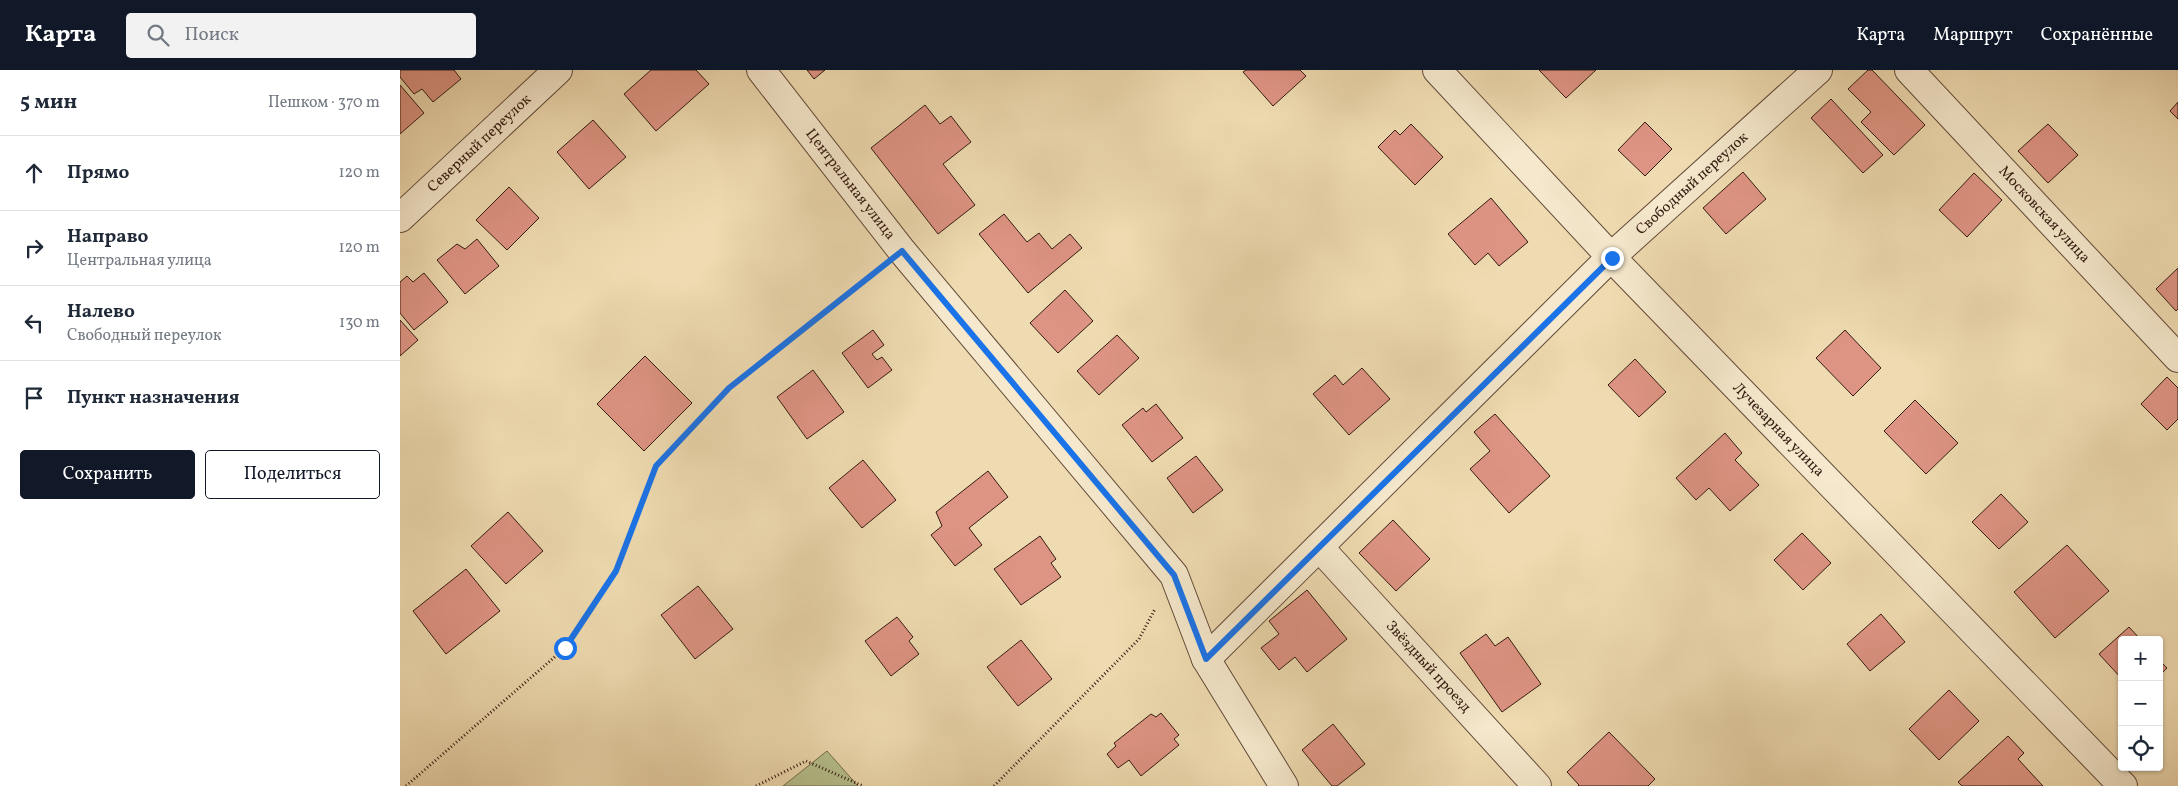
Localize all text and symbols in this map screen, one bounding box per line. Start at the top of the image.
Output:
search box [126,13,476,58]
text: Карта [25,18,96,52]
icon: search [144,21,172,49]
text: Поиск [184,22,239,48]
text: Карта [1856,23,1905,48]
text: Маршрут [1933,23,2013,48]
text: Сохранённые [2041,23,2153,48]
text: 5 мин [20,88,77,117]
street label: Северный переулок [423,90,536,197]
text: Пешком · 370 m [268,92,380,114]
street label: Центральная улица [800,124,900,244]
street label: Свободный переулок [1631,127,1753,240]
icon: ahead [20,159,48,187]
text: Прямо [67,160,129,186]
street label: Московская улица [1993,161,2095,268]
text: 120 m [338,162,380,184]
text: Направо [67,224,149,250]
icon: right [20,234,48,262]
text: 120 m [338,237,380,259]
route end [1601,247,1624,270]
text: Центральная улица [67,250,212,272]
text: Налево [67,299,135,325]
icon: left [20,309,48,337]
text: 130 m [339,312,380,334]
text: Свободный переулок [67,325,222,347]
street label: Лучезарная улица [1728,378,1829,482]
icon: arrive [20,384,48,412]
text: Пункт назначения [67,385,240,411]
button: Сохранить [20,450,195,499]
button: Поделиться [205,450,380,499]
street label: Звёздный проезд [1381,616,1476,718]
map controls [2118,636,2163,771]
button: + [2118,636,2163,681]
route start [554,637,577,660]
button: − [2118,681,2163,726]
button: locate [2118,726,2163,771]

